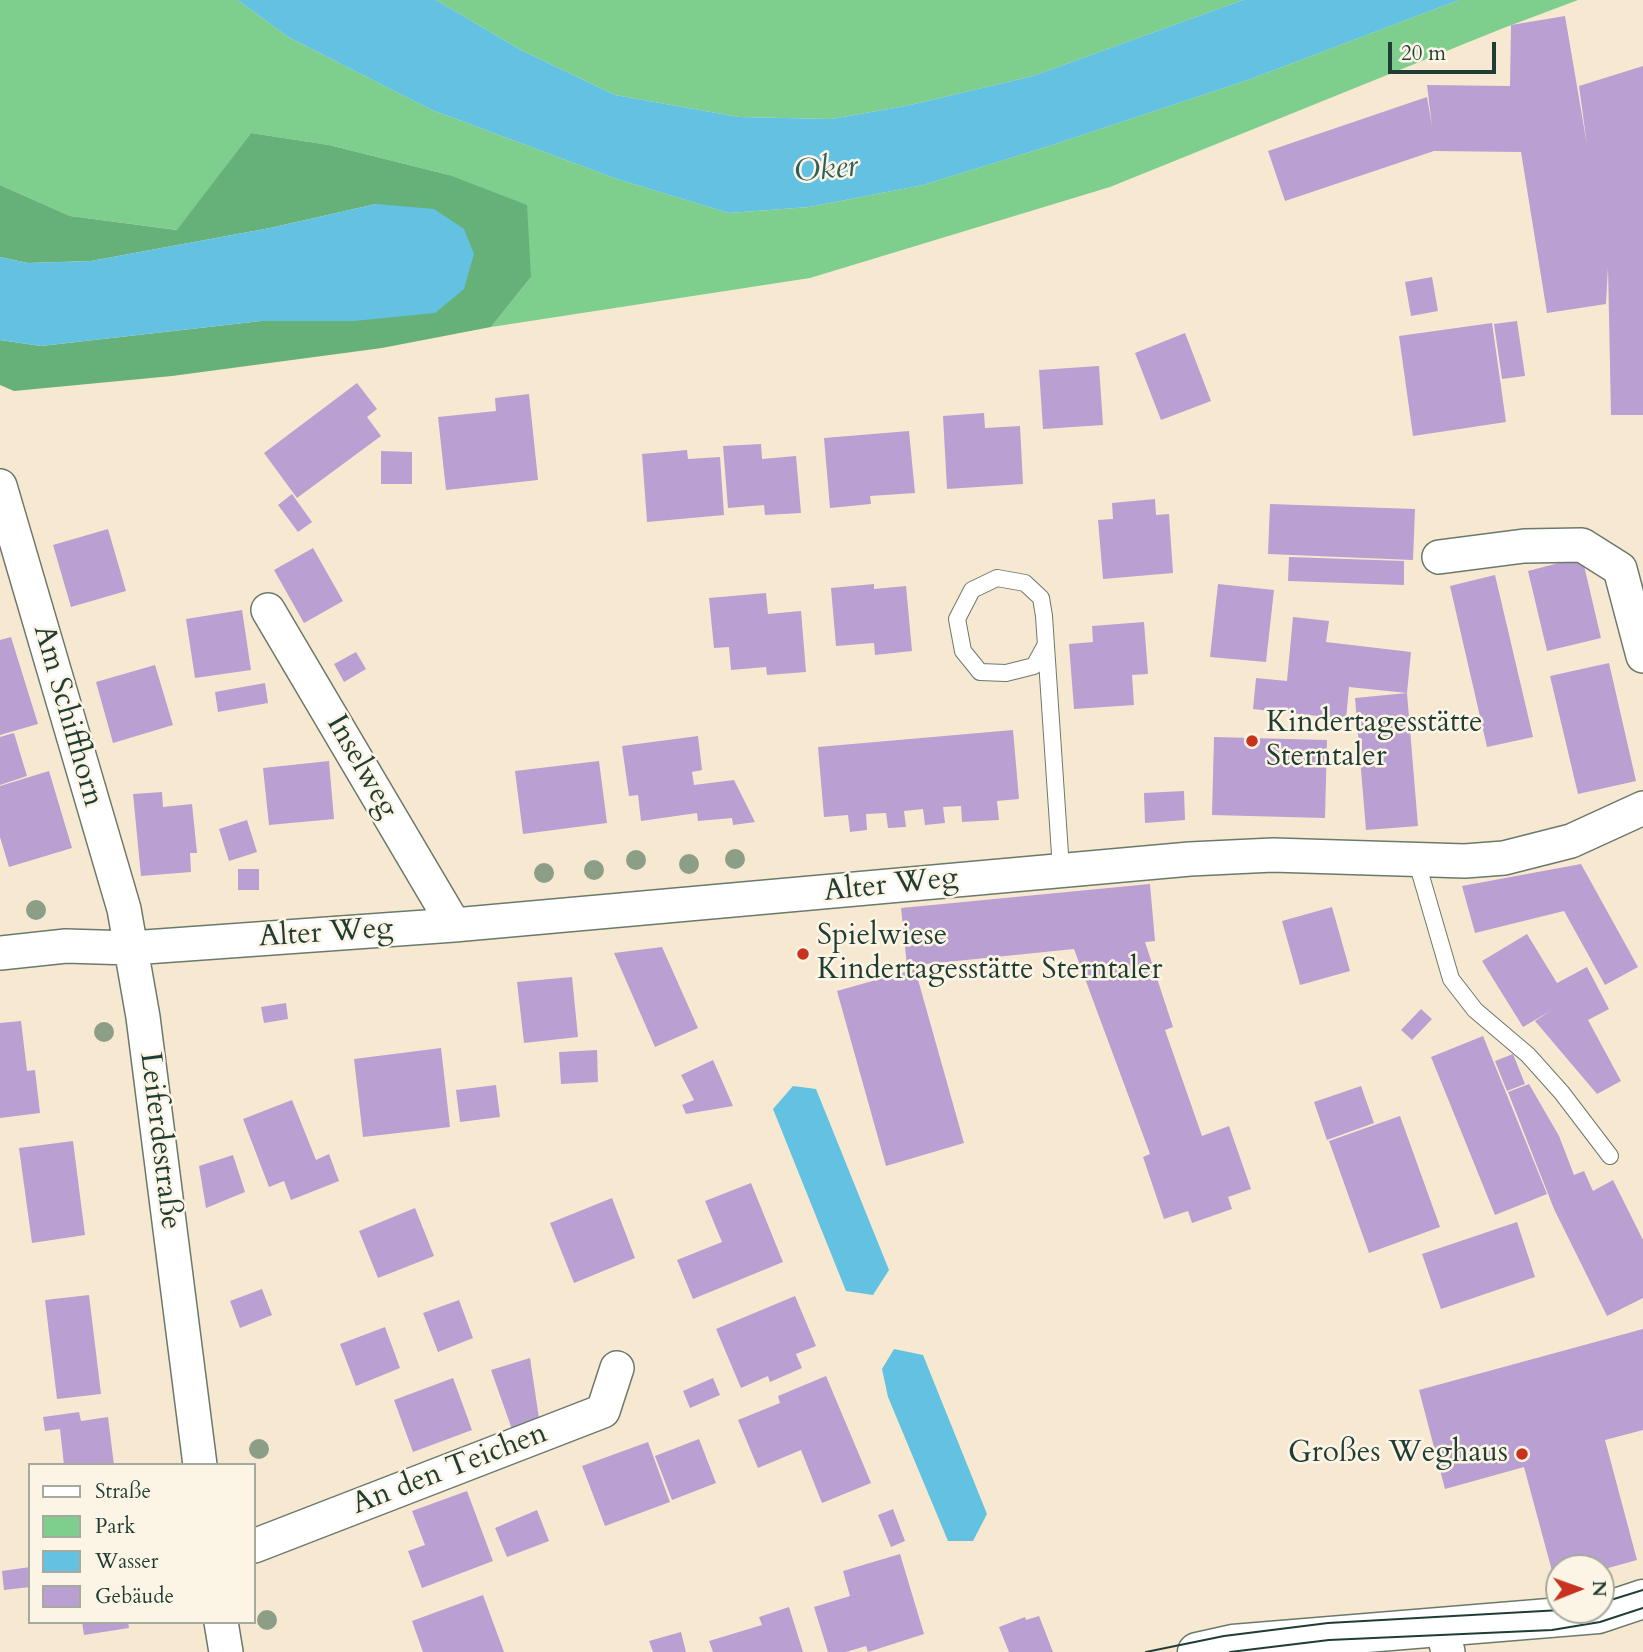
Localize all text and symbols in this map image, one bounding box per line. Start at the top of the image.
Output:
scale bar [1391,28,1500,72]
text: 20 m [1401,39,1446,68]
water label: Oker [792,149,860,193]
street label: Am Schiffhorn [24,621,110,811]
place label: Kindertagesstätte Sterntaler [1266,706,1483,776]
street label: Inselweg [317,709,405,825]
marker: Kindertagesstätte Sterntaler [1244,733,1260,749]
street label: Alter Weg [822,861,960,911]
street label: Alter Weg [258,911,394,957]
place label: Spielwiese Kindertagesstätte Sterntaler [817,919,1162,990]
marker: Spielwiese Kindertagesstätte Sterntaler [795,946,811,962]
street label: Leiferdestraße [130,1050,188,1232]
street label: An den Teichen [347,1416,553,1524]
place label: Großes Weghaus [1288,1436,1508,1472]
marker: Großes Weghaus [1514,1446,1530,1462]
legend [28,1463,256,1624]
text: Straße [95,1477,151,1506]
text: Park [95,1512,135,1541]
text: Wasser [95,1547,159,1576]
north arrow [1545,1554,1615,1624]
text: N [1586,1580,1612,1597]
text: Gebäude [95,1582,174,1611]

